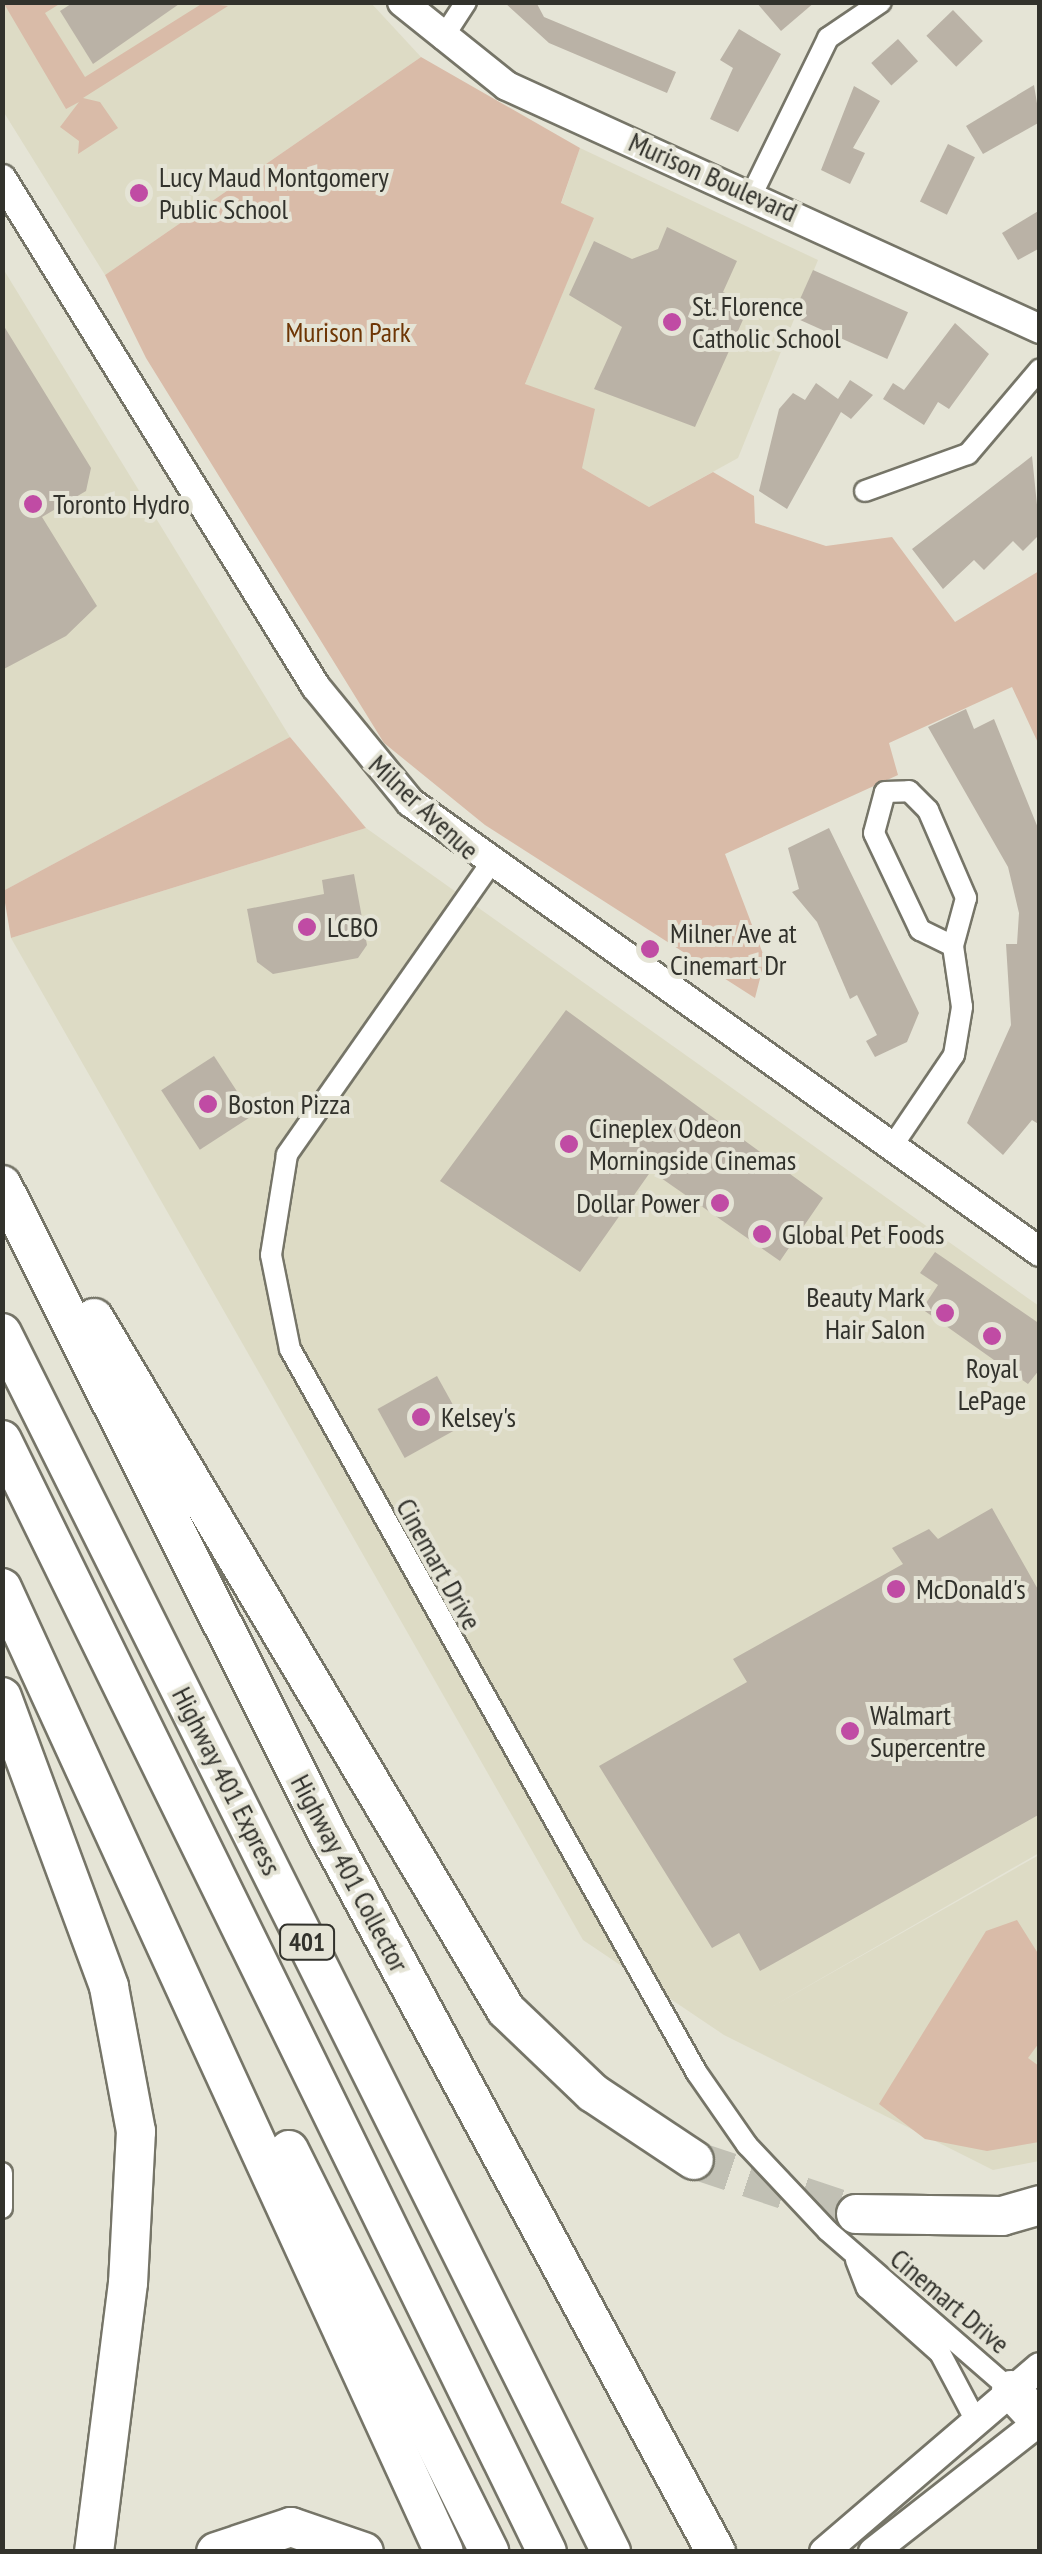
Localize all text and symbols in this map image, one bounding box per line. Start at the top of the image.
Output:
street label: Murison Boulevard [624,125,802,229]
place label: Lucy Maud Montgomery Public School [159,160,390,226]
marker: Lucy Maud Montgomery Public School [128,182,150,204]
place label: St. Florence Catholic School [692,289,841,355]
marker: St. Florence Catholic School [661,311,683,333]
park label: Murison Park [285,315,411,349]
place label: Toronto Hydro [53,487,190,521]
marker: Toronto Hydro [22,493,44,515]
street label: Milner Avenue [362,747,486,867]
place label: LCBO [327,910,378,944]
marker: LCBO [296,916,318,938]
place label: Milner Ave at Cinemart Dr [670,916,798,982]
marker: Milner Ave at Cinemart Dr [639,938,661,960]
place label: Boston Pizza [228,1087,351,1121]
marker: Boston Pizza [197,1093,219,1115]
place label: Cineplex Odeon Morningside Cinemas [589,1111,796,1177]
marker: Cineplex Odeon Morningside Cinemas [558,1133,580,1155]
place label: Dollar Power [576,1186,700,1220]
marker: Dollar Power [709,1192,731,1214]
place label: Global Pet Foods [782,1217,945,1251]
marker: Global Pet Foods [751,1223,773,1245]
place label: Beauty Mark Hair Salon [805,1280,925,1346]
marker: Beauty Mark Hair Salon [934,1302,956,1324]
marker: Royal LePage [981,1325,1003,1347]
place label: Royal LePage [958,1351,1026,1417]
place label: Kelsey's [441,1400,516,1434]
marker: Kelsey's [410,1406,432,1428]
street label: Cinemart Drive [389,1492,489,1636]
place label: McDonald's [916,1572,1026,1606]
marker: McDonald's [885,1578,907,1600]
street label: Highway 401 Express [165,1681,289,1881]
place label: Walmart Supercentre [870,1698,986,1764]
marker: Walmart Supercentre [839,1720,861,1742]
street label: Highway 401 Collector [284,1768,416,1978]
road number: 401 [277,1922,337,1962]
street label: Cinemart Drive [884,2242,1016,2360]

